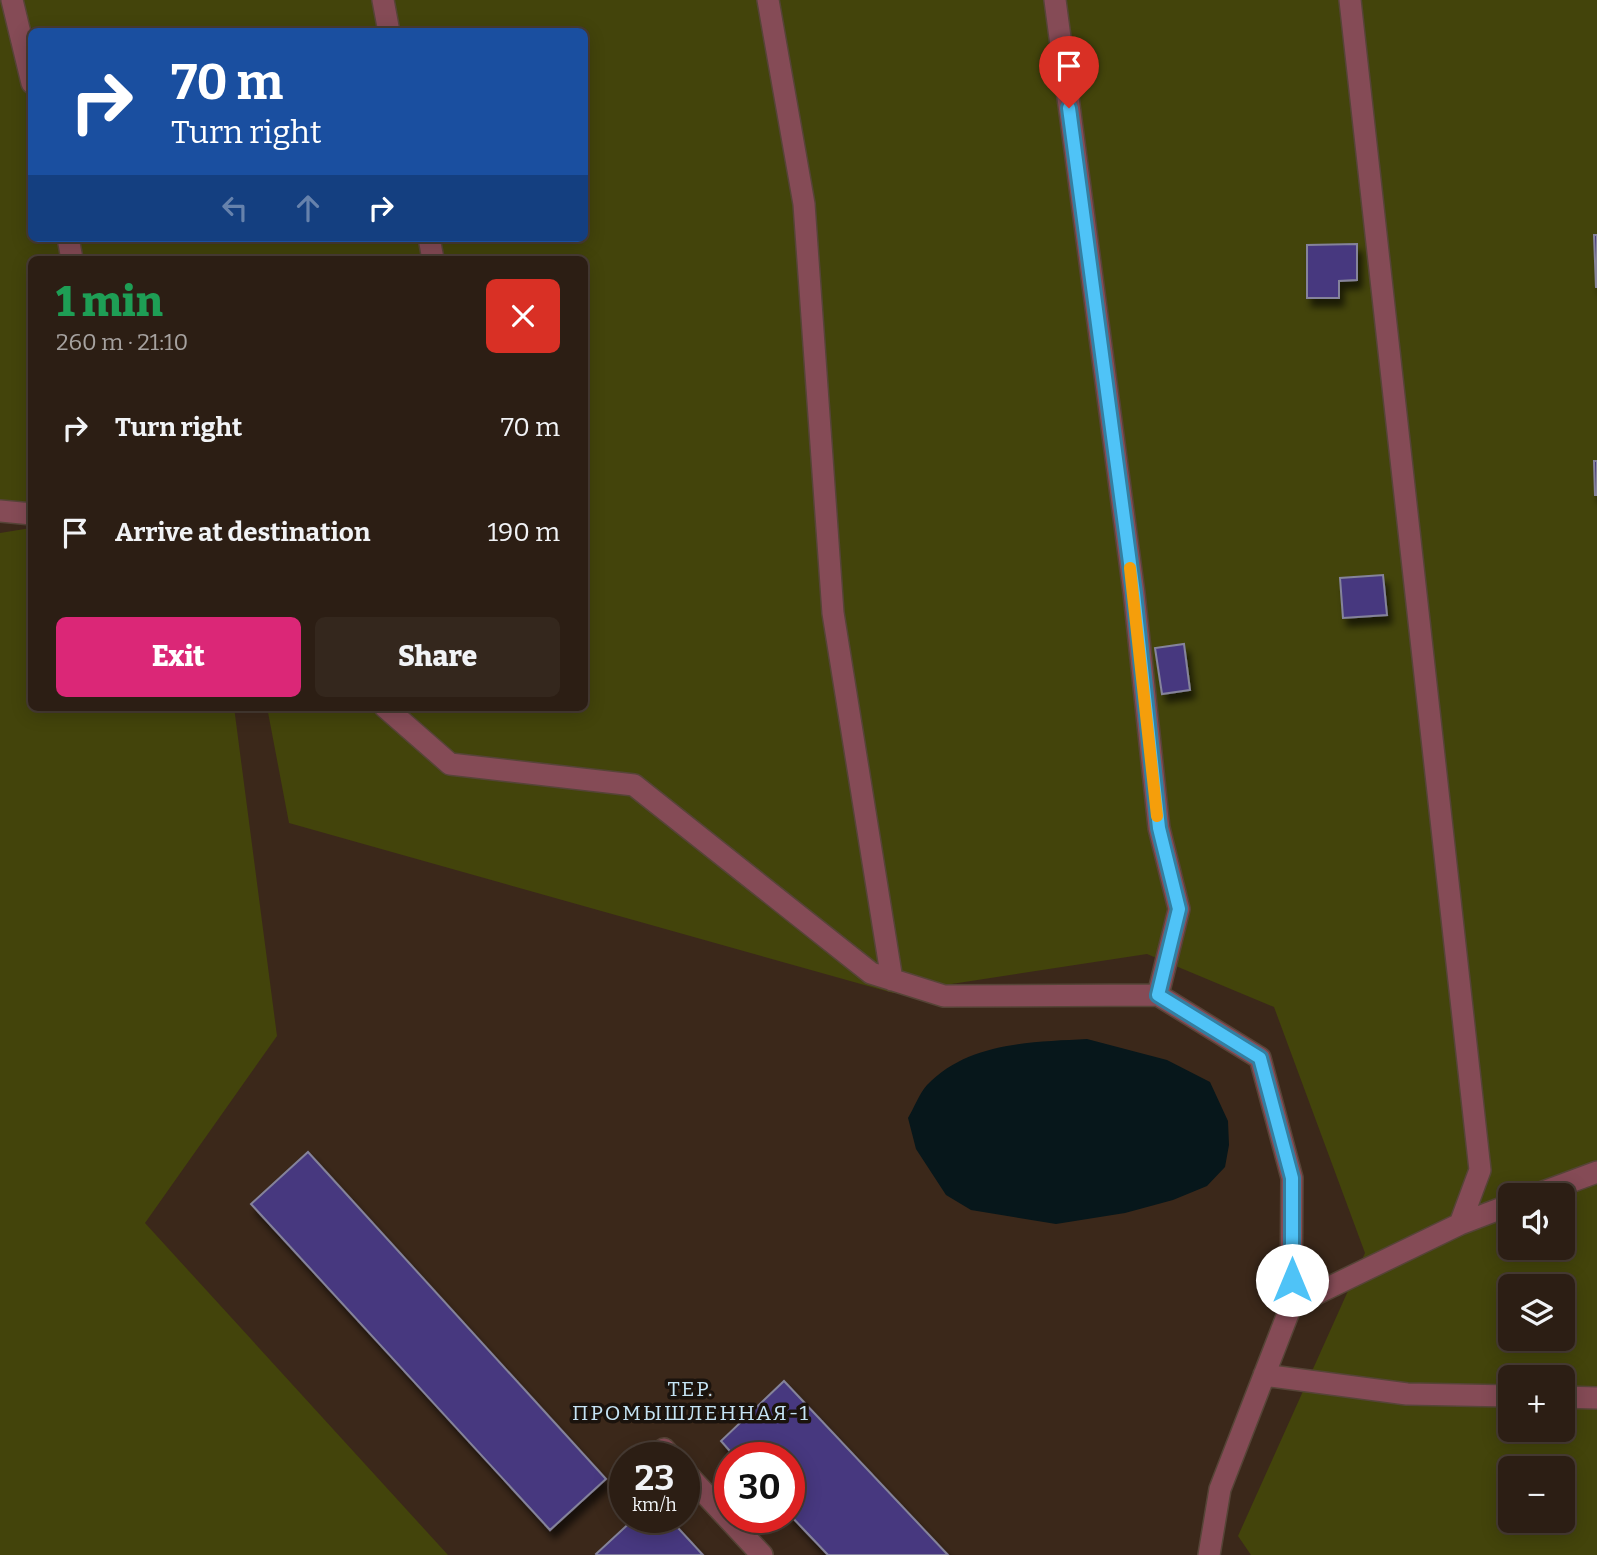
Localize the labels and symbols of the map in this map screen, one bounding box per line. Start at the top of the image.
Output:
pin [1039,36,1099,108]
position arrow [1255,1243,1329,1317]
district label: ТЕР. ПРОМЫШЛЕННАЯ-1 [572,1376,810,1426]
speed limit sign: 30 [714,1442,805,1533]

